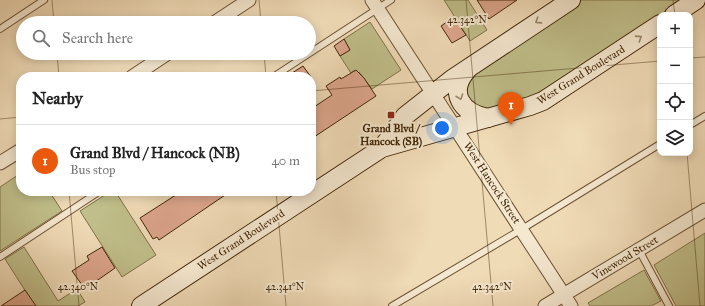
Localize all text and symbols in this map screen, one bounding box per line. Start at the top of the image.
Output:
map controls [657,12,693,156]
button: + [657,12,693,48]
text: 42.342°N [447,14,487,26]
search box [16,16,316,60]
one-way arrow [535,17,542,24]
icon: search [30,27,52,49]
text: Search here [62,29,133,47]
one-way arrow [635,35,642,42]
street label: West Grand Boulevard [535,42,628,107]
button: − [657,48,693,84]
button: locate [657,84,693,120]
text: Nearby [32,88,83,109]
pin: 1 [498,92,524,125]
one-way arrow [455,93,463,100]
marker: Grand Blvd / Hancock (SB) [386,110,396,120]
your location [432,118,452,138]
button: layers [657,120,693,156]
place label: Grand Blvd / Hancock (SB) [360,122,422,149]
street label: West Hancock Street [461,140,523,226]
text: Grand Blvd / Hancock (NB) [70,144,240,162]
text: 1 [42,153,48,169]
text: 40 m [271,153,300,169]
text: Bus stop [70,162,116,178]
street label: West Grand Boulevard [195,207,287,273]
street label: Vinewood Street [589,233,660,283]
text: 42.340°N [58,281,99,293]
text: 42.341°N [266,281,305,293]
text: 42.342°N [472,281,512,293]

